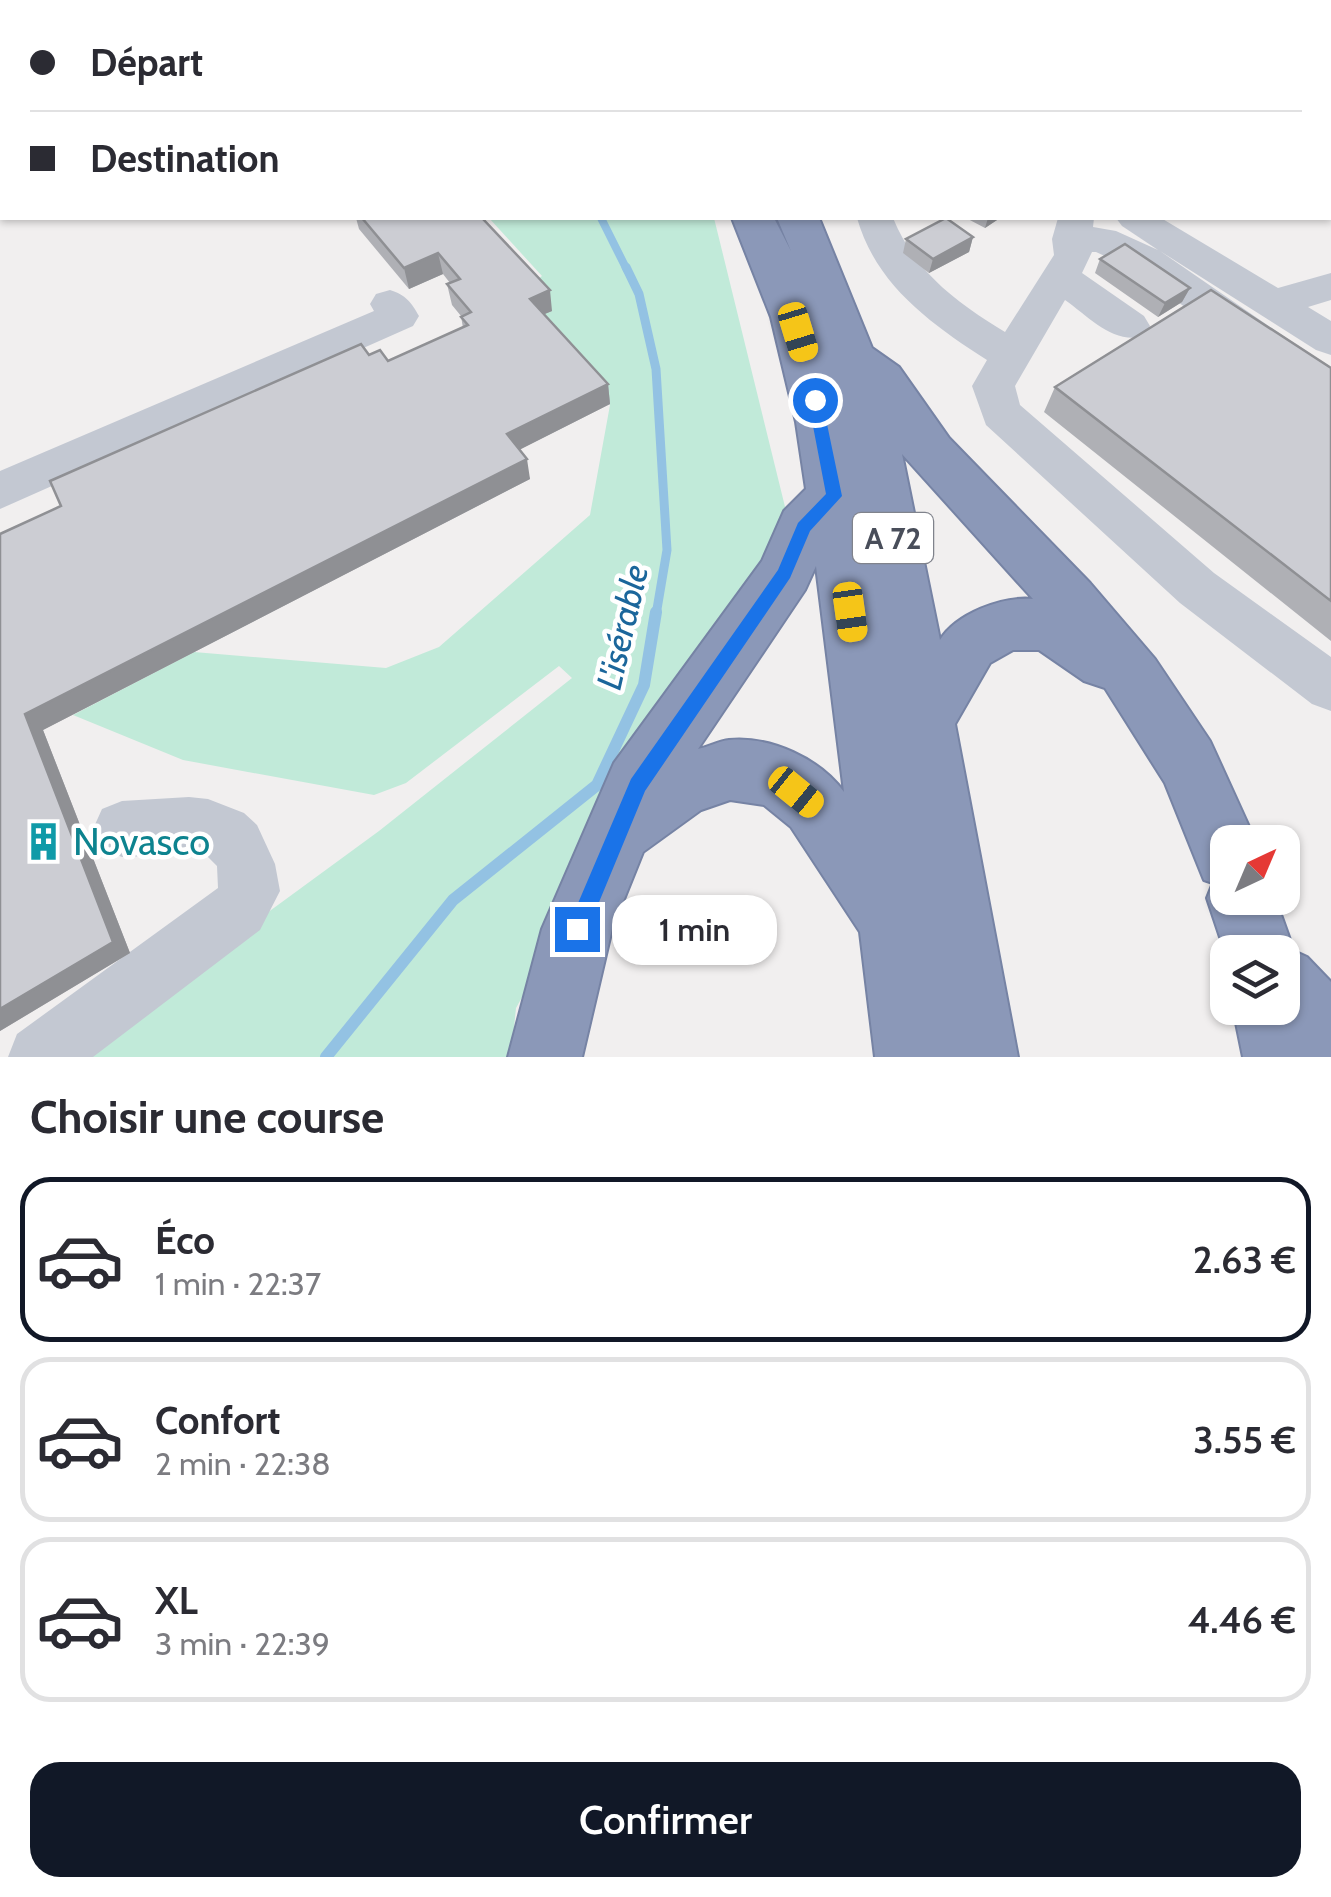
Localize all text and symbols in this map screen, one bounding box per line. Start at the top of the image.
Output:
text: Départ [90,39,203,86]
text: Destination [90,135,279,182]
car [775,299,821,365]
route start [793,378,838,423]
road number: A 72 [853,513,933,563]
water label: L'isérable [587,560,657,694]
car [831,580,869,644]
car [763,761,829,823]
place label: Novasco [73,818,210,865]
building icon: Novasco [22,820,64,862]
north arrow [1210,825,1300,915]
map controls [1210,825,1300,1025]
callout: 1 min [612,894,777,964]
route end [555,907,600,952]
text: 1 min [659,910,730,949]
button: layers [1210,935,1300,1025]
text: Choisir une course [30,1090,384,1144]
icon: car [35,1215,125,1305]
text: Éco [155,1217,215,1264]
text: 2.63 € [1193,1236,1296,1283]
text: 1 min · 22:37 [155,1264,321,1303]
icon: car [35,1395,125,1485]
text: Confort [155,1397,280,1444]
text: 3.55 € [1193,1416,1296,1463]
text: 2 min · 22:38 [155,1444,331,1483]
icon: car [35,1575,125,1665]
text: XL [155,1577,198,1624]
text: 4.46 € [1187,1596,1296,1643]
text: 3 min · 22:39 [155,1624,330,1663]
button: Confirmer [30,1762,1301,1877]

